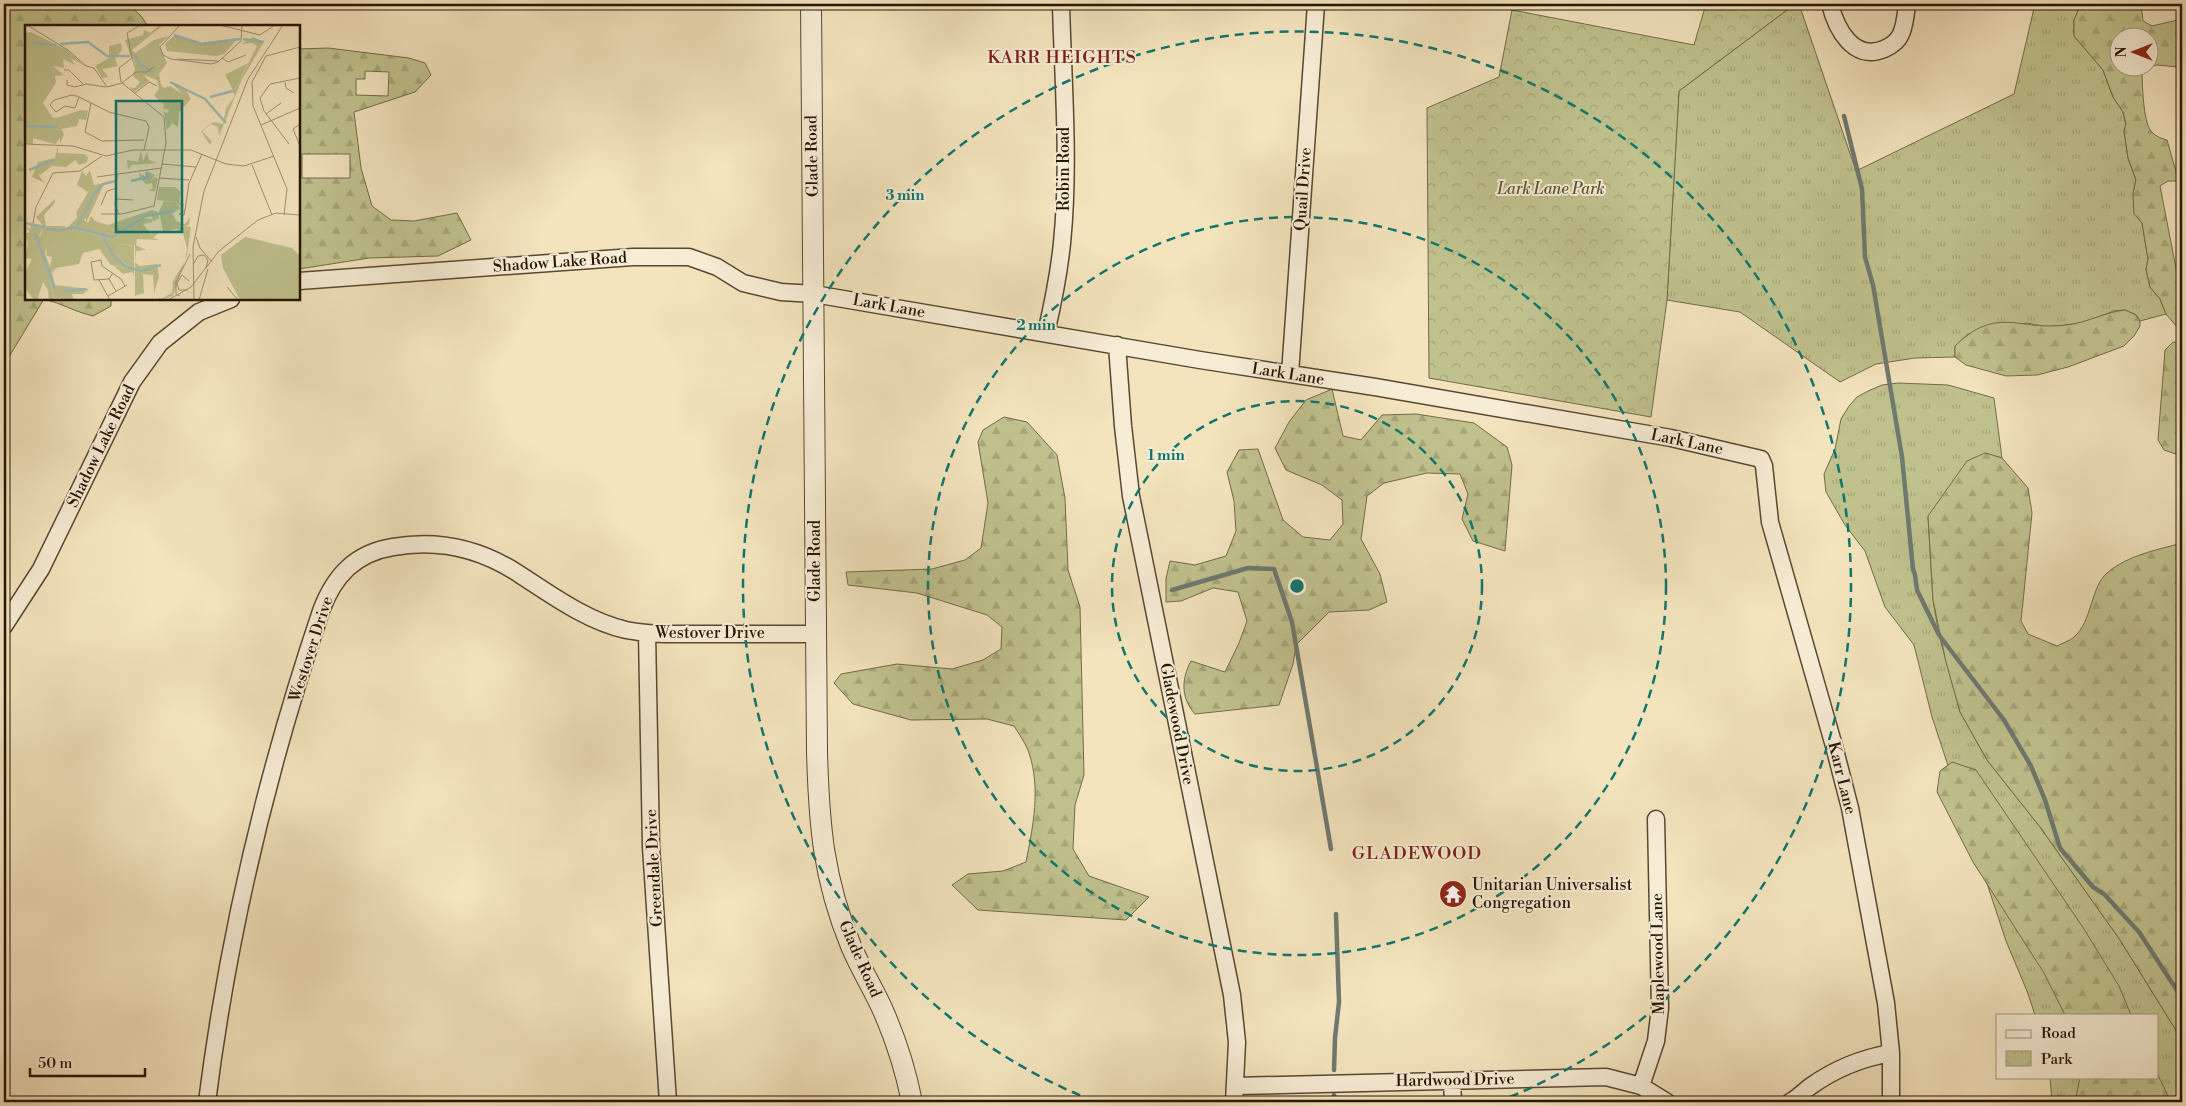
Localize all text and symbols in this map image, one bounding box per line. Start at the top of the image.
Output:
inset map [25,25,300,300]
north arrow [2108,28,2158,78]
district label: KARR HEIGHTS [987,46,1137,69]
text: N [2113,46,2131,58]
street label: Glade Road [801,115,823,197]
street label: Robin Road [1054,127,1074,211]
street label: Quail Drive [1290,147,1316,231]
park label: Lark Lane Park [1496,179,1605,199]
text: 3 min [885,186,925,205]
street label: Shadow Lake Road [492,247,628,277]
street label: Lark Lane [851,290,927,322]
text: 2 min [1016,316,1056,335]
street label: Lark Lane [1250,358,1326,390]
street label: Shadow Lake Road [63,381,139,511]
street label: Lark Lane [1649,425,1725,459]
text: 1 min [1147,446,1185,465]
street label: Glade Road [805,520,825,602]
centre of rings [1288,577,1306,595]
street label: Westover Drive [284,594,337,705]
street label: Westover Drive [654,623,765,643]
street label: Gladewood Drive [1155,661,1199,787]
street label: Karr Lane [1823,740,1861,816]
street label: Greendale Drive [641,808,667,928]
district label: GLADEWOOD [1352,842,1482,865]
place label: Unitarian Universalist Congregation [1472,875,1633,913]
temple icon: Unitarian Universalist Congregation [1438,879,1468,909]
street label: Maplewood Lane [1647,893,1669,1015]
street label: Glade Road [834,917,886,1001]
legend [1996,1014,2158,1078]
text: Road [2041,1024,2076,1043]
scale bar [30,1046,145,1078]
text: Park [2041,1050,2073,1069]
text: 50 m [38,1054,72,1073]
street label: Hardwood Drive [1395,1069,1515,1091]

